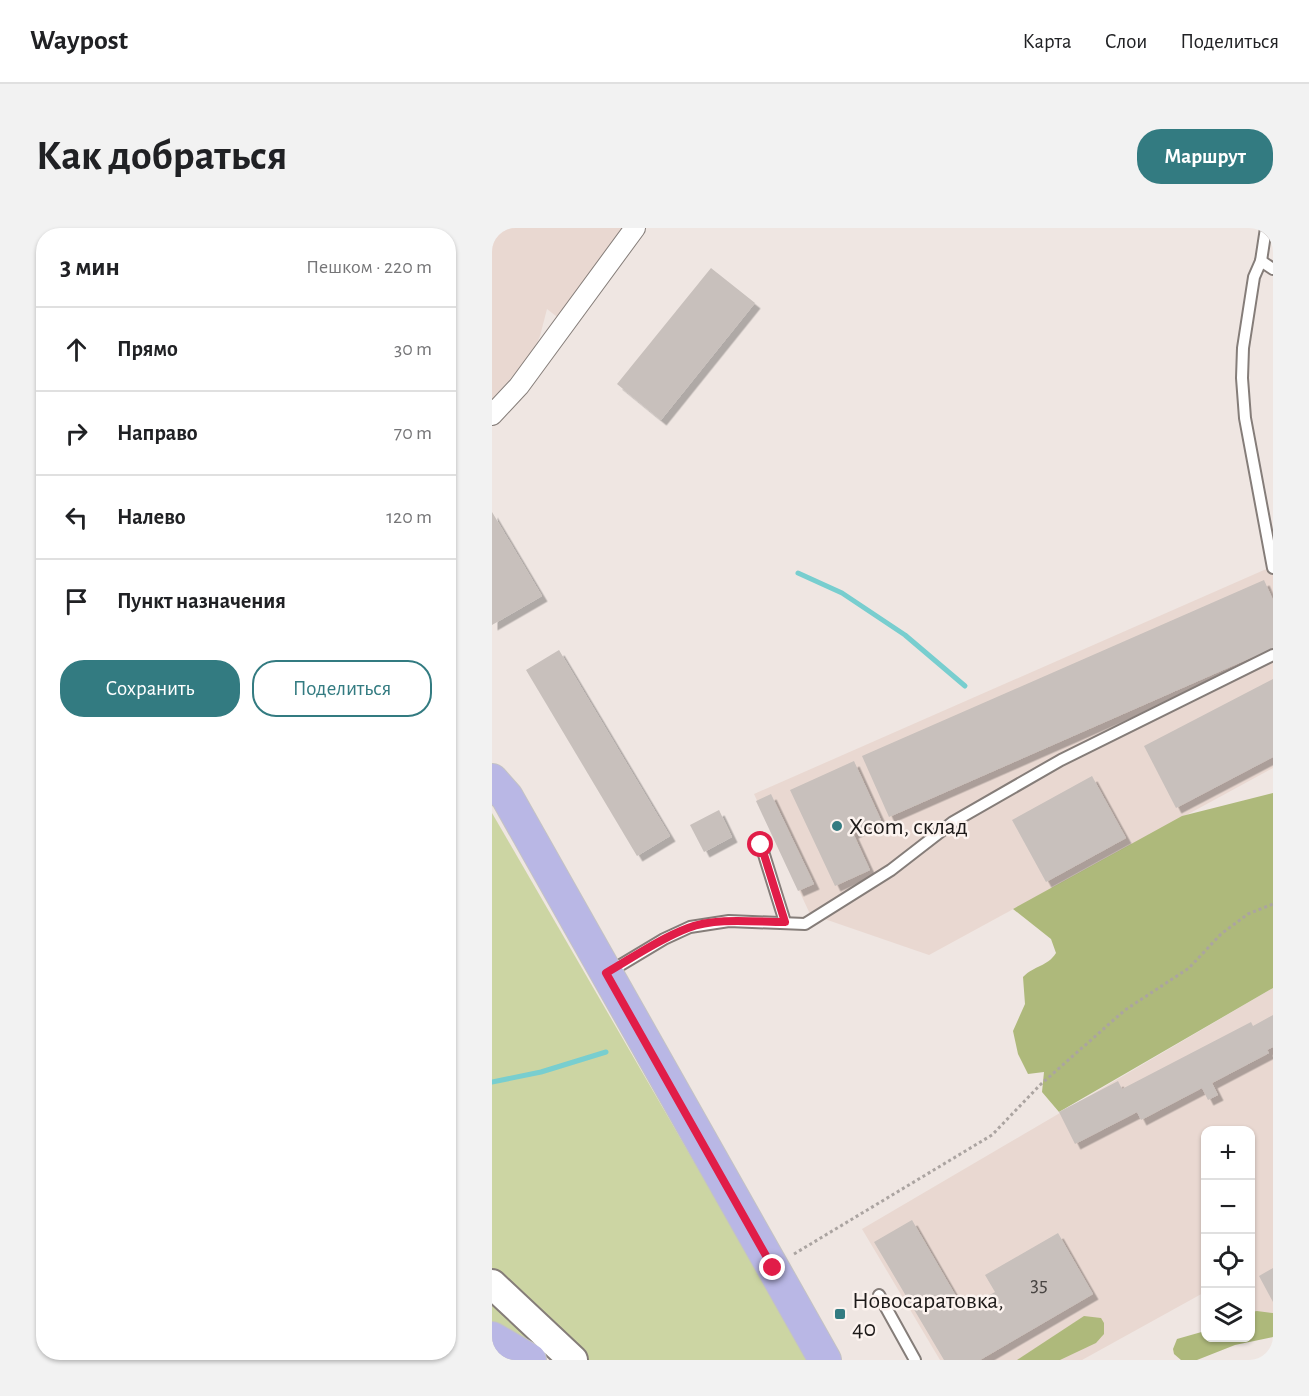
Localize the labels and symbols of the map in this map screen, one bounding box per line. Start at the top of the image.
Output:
place label: Xсom, склад [849,815,968,839]
marker: Xсom, склад [830,819,844,833]
route start [747,831,773,857]
route end [759,1254,785,1280]
house number: 35 [1030,1274,1048,1295]
place label: Новосаратовка, 40 [852,1289,1004,1341]
marker: Новосаратовка, 40 [833,1307,847,1321]

